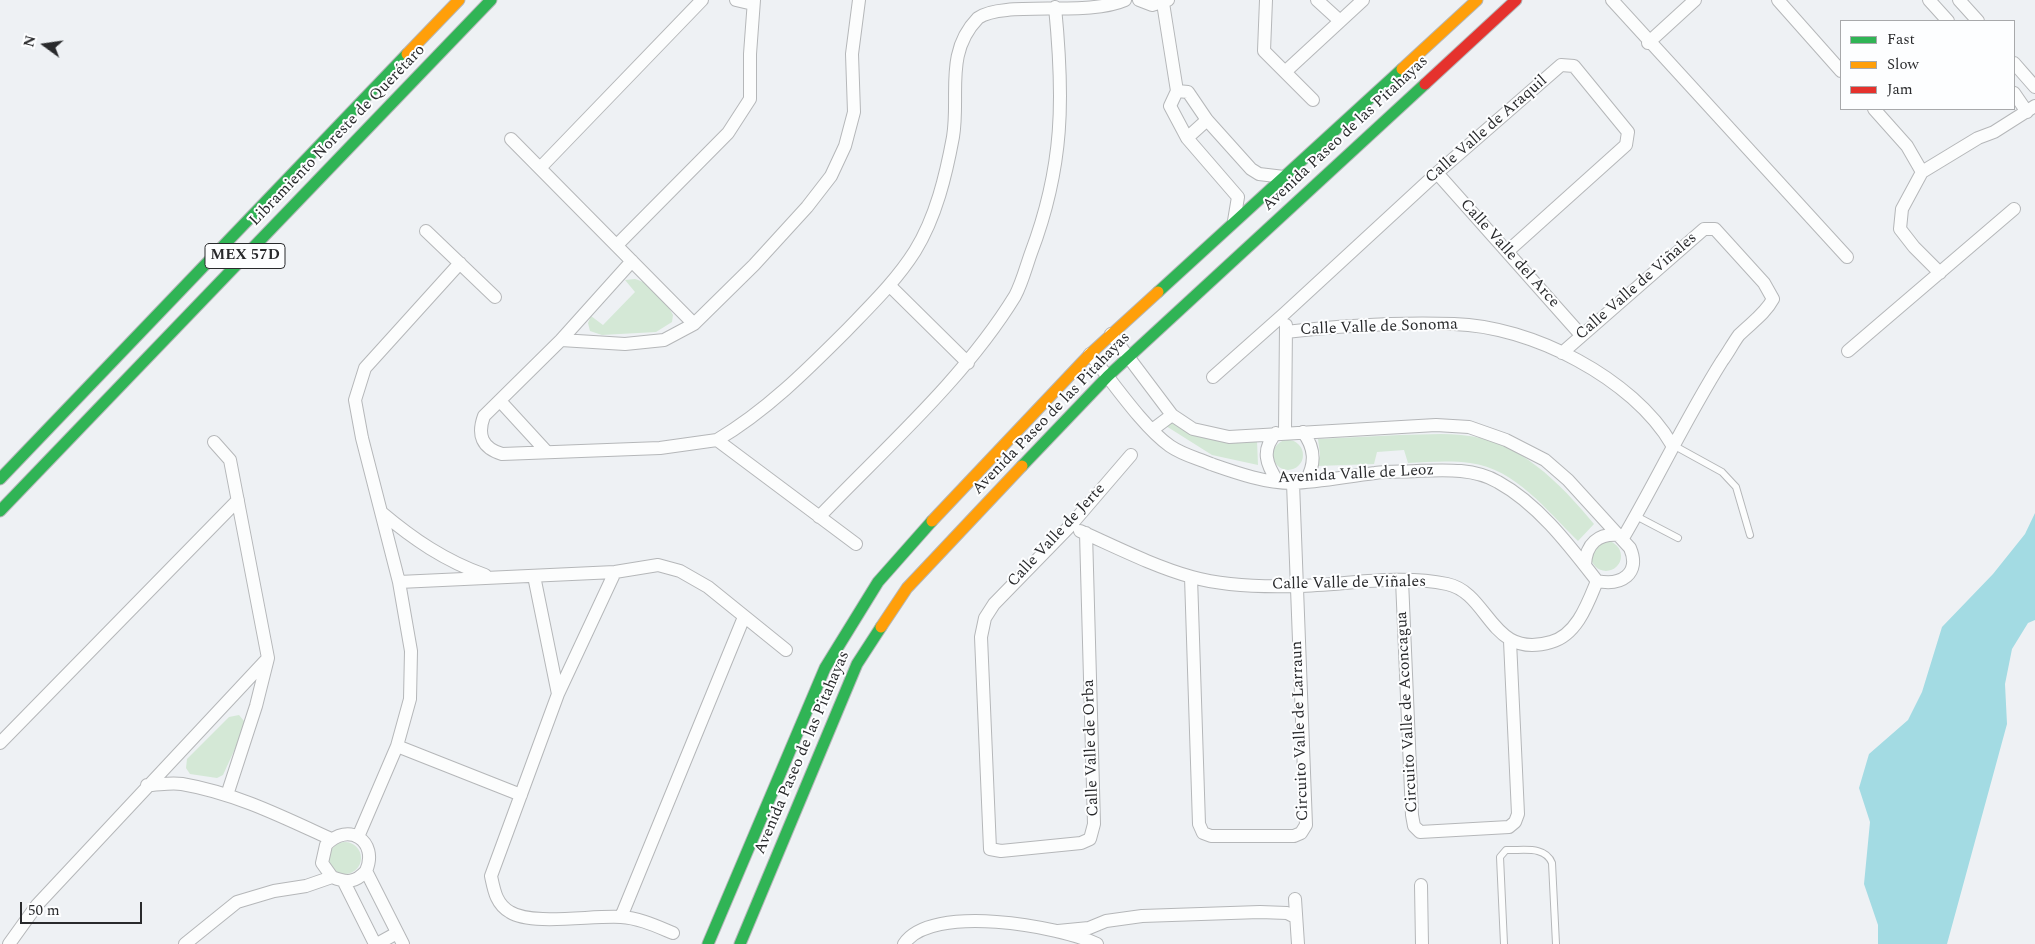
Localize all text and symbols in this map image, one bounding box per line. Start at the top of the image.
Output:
north arrow [20,20,70,70]
legend [1840,20,2015,110]
text: Fast [1887,28,1915,51]
text: N [18,33,42,49]
street label: Libramiento Noreste de Querétaro [246,41,430,231]
street label: Avenida Paseo de las Pitahayas [1259,52,1433,216]
text: Slow [1887,53,1919,76]
street label: Calle Valle de Araquil [1422,72,1552,188]
text: Jam [1887,78,1913,101]
street label: Calle Valle del Arce [1455,196,1563,312]
street label: Calle Valle de Viñales [1572,229,1702,345]
road number: MEX 57D [205,244,285,268]
street label: Calle Valle de Sonoma [1300,316,1458,340]
street label: Avenida Paseo de las Pitahayas [969,329,1135,499]
street label: Avenida Valle de Leoz [1277,461,1435,489]
street label: Calle Valle de Jerte [1004,480,1110,592]
street label: Calle Valle de Viñales [1272,573,1426,595]
street label: Circuito Valle de Aconcagua [1393,611,1423,813]
street label: Circuito Valle de Larraun [1288,640,1314,822]
street label: Avenida Paseo de las Pitahayas [751,648,855,858]
street label: Calle Valle de Orba [1080,679,1104,817]
scale bar [22,892,145,924]
text: 50 m [28,899,60,922]

